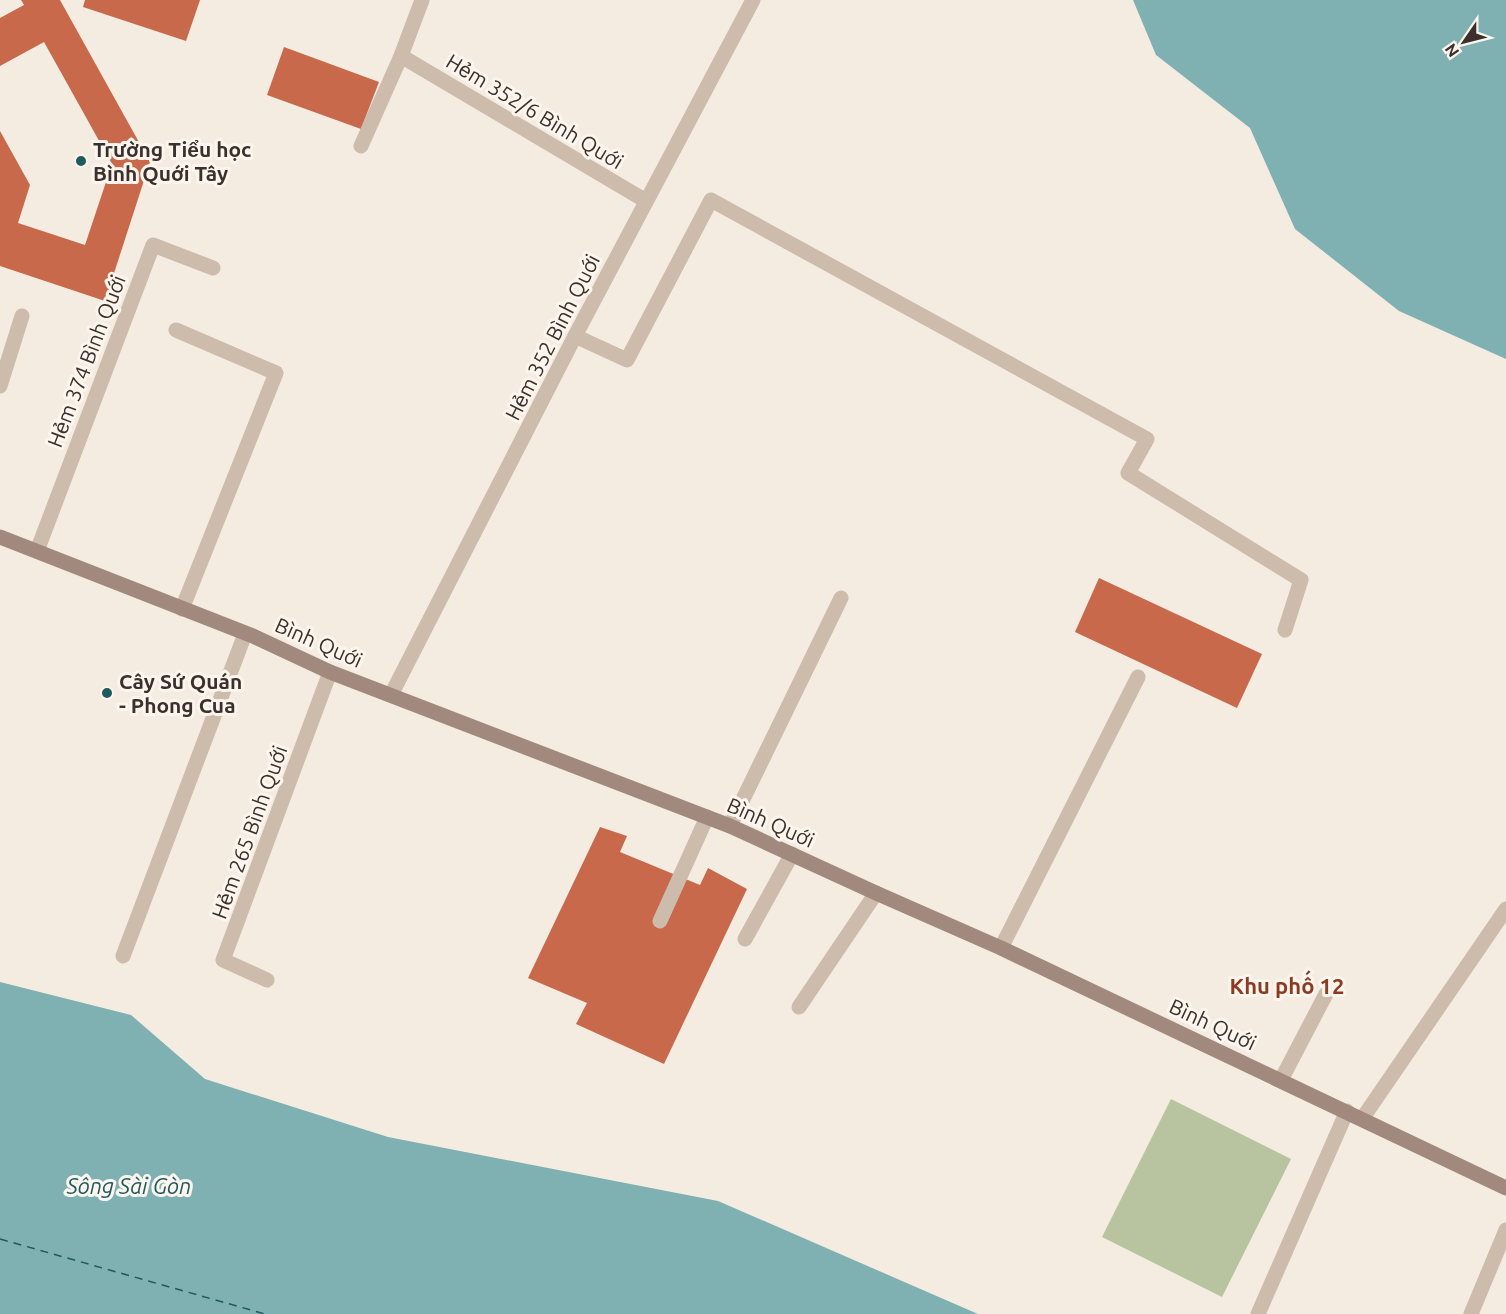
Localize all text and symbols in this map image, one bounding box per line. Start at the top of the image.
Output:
north arrow [1434,12,1494,72]
text: N [1441,41,1463,61]
street label: Hẻm 352/6 Bình Quới [442,49,628,173]
place label: Trường Tiểu học Bình Quới Tây [93,137,251,185]
marker: Trường Tiểu học Bình Quới Tây [74,154,88,168]
street label: Hẻm 352 Bình Quới [500,250,604,424]
street label: Hẻm 374 Bình Quới [42,271,130,451]
street label: Bình Quới [272,612,366,672]
place label: Cây Sứ Quán - Phong Cua [119,669,242,717]
marker: Cây Sứ Quán - Phong Cua [100,686,114,700]
street label: Hẻm 265 Bình Quới [207,742,291,922]
street label: Bình Quới [724,792,818,852]
district label: Khu phố 12 [1230,970,1344,998]
street label: Bình Quới [1166,993,1260,1055]
water label: Sông Sài Gòn [66,1173,191,1198]

